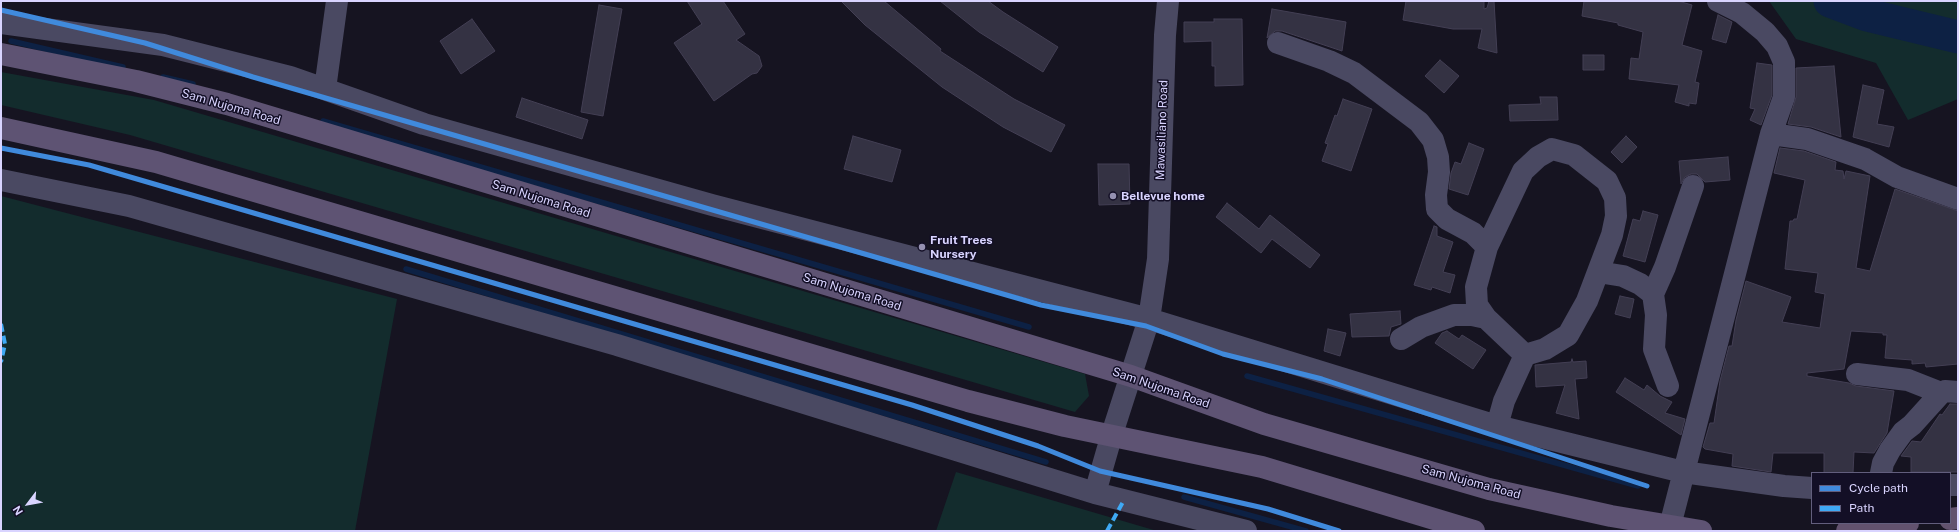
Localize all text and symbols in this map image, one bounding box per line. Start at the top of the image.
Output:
street label: Mawasiliano Road [1153,80,1171,180]
street label: Sam Nujoma Road [180,86,282,128]
street label: Sam Nujoma Road [490,177,592,221]
place label: Bellevue home [1121,189,1205,203]
marker: Bellevue home [1108,191,1118,201]
place label: Fruit Trees Nursery [930,233,993,261]
marker: Fruit Trees Nursery [917,242,927,252]
street label: Sam Nujoma Road [801,270,903,314]
street label: Sam Nujoma Road [1110,365,1212,411]
street label: Sam Nujoma Road [1420,462,1522,502]
legend [1811,472,1951,524]
text: Cycle path [1849,481,1908,495]
north arrow [8,484,48,524]
text: Path [1849,501,1875,515]
text: N [10,504,25,517]

